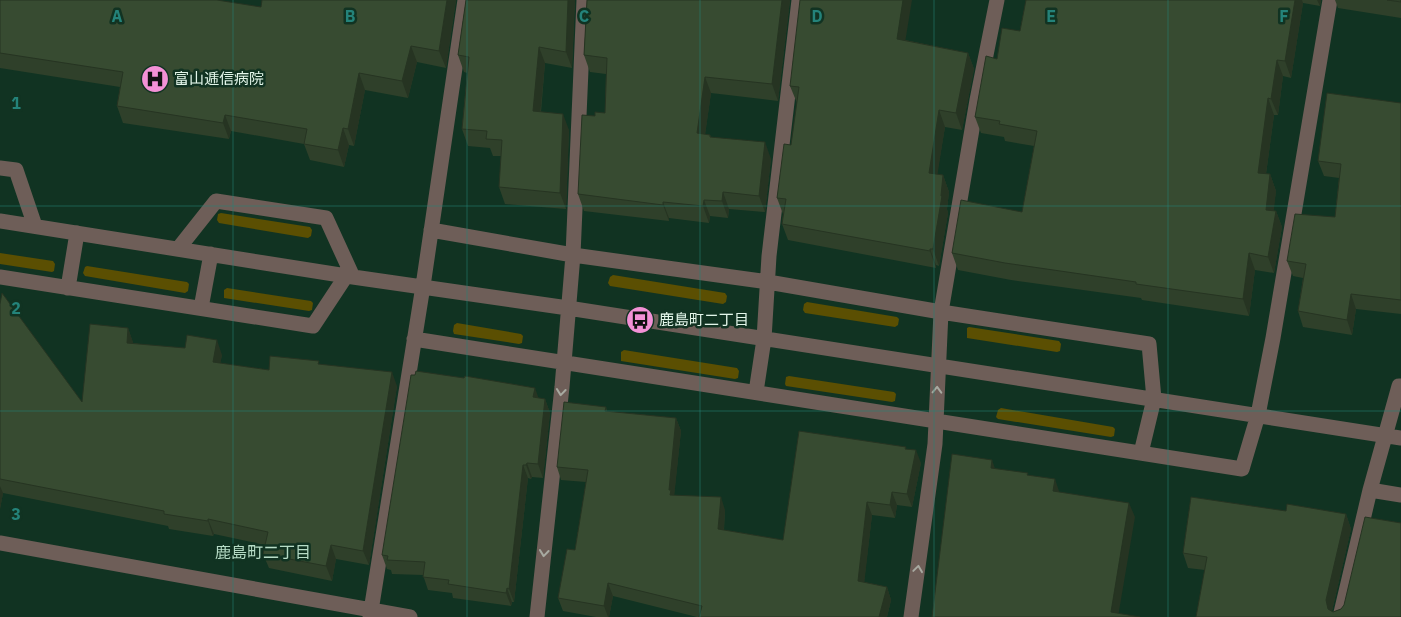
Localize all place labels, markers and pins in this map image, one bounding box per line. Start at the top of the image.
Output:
hospital icon: 富山逓信病院 [140,64,170,94]
place label: 富山逓信病院 [174,69,264,88]
bus stop icon: 鹿島町二丁目 [625,305,655,335]
place label: 鹿島町二丁目 [659,310,749,329]

